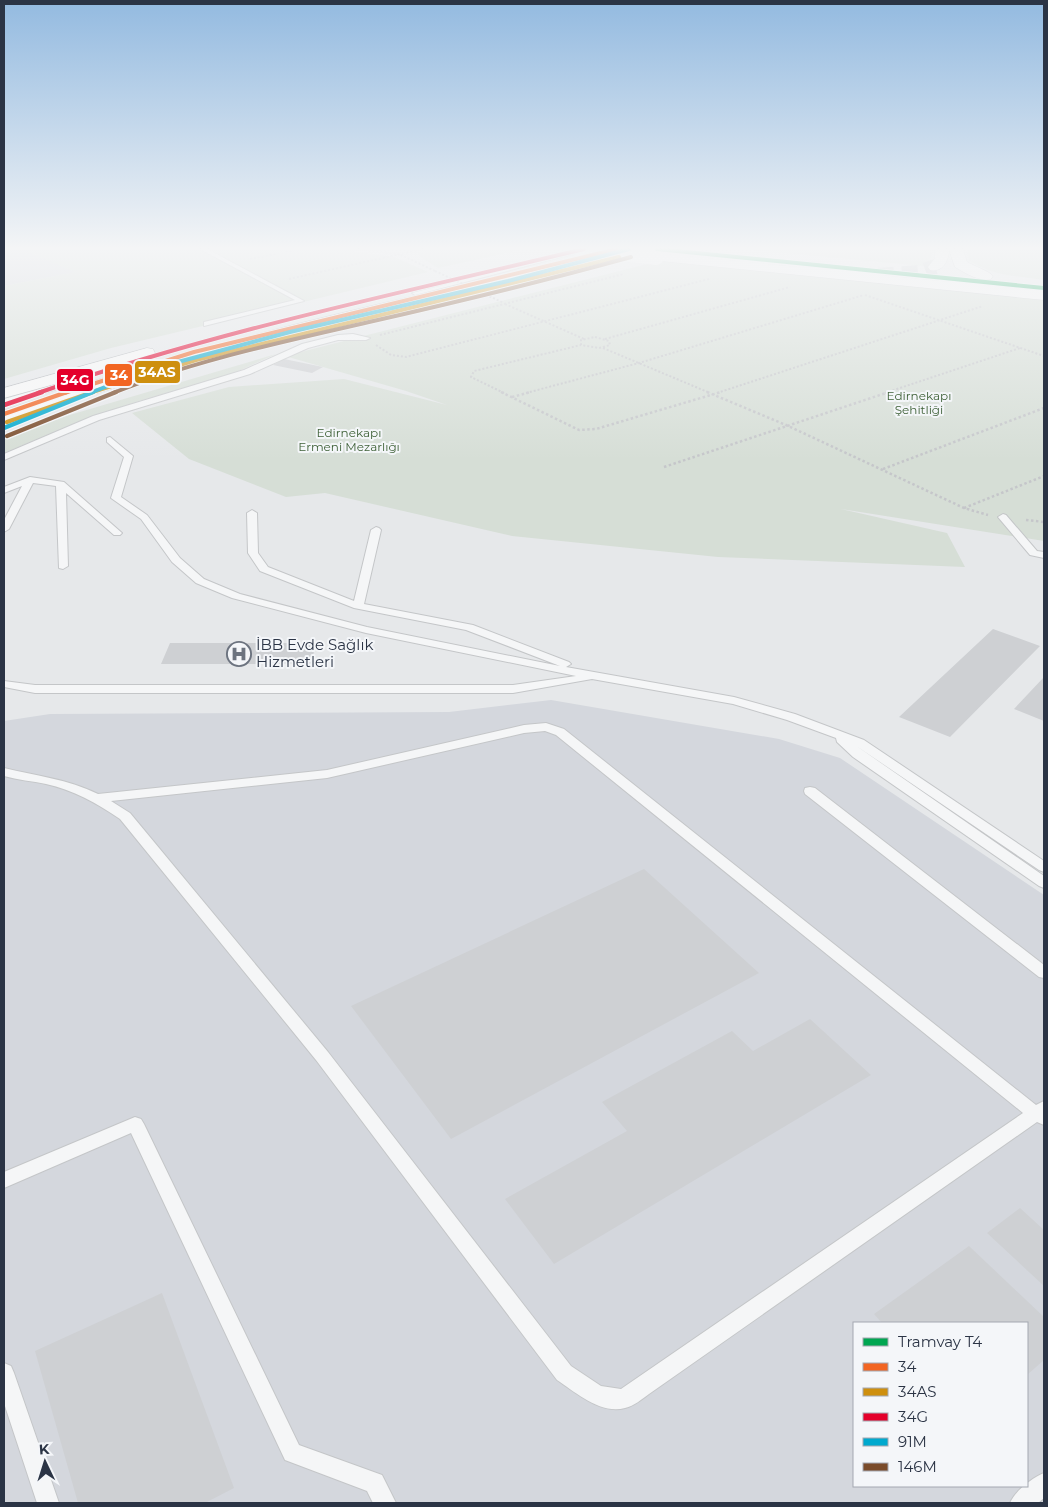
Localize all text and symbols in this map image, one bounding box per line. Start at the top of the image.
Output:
line badge: 34AS [134,360,181,384]
line badge: 34 [104,363,133,387]
text: 34AS [137,363,176,381]
text: 34 [109,366,128,384]
line badge: 34G [56,368,94,392]
text: 34G [60,371,90,389]
park label: Edirnekapı Şehitliği [887,388,951,417]
park label: Edirnekapı Ermeni Mezarlığı [298,425,400,454]
place label: İBB Evde Sağlık Hizmetleri [256,635,373,671]
hospital icon: İBB Evde Sağlık Hizmetleri [226,641,252,667]
legend [853,1322,1028,1487]
text: Tramvay T4 [898,1332,982,1351]
text: 34 [898,1357,916,1376]
text: 34AS [898,1382,936,1401]
text: 34G [898,1407,928,1426]
text: 91M [898,1432,927,1451]
north arrow [20,1437,70,1487]
text: K [38,1440,51,1458]
text: 146M [898,1457,937,1476]

